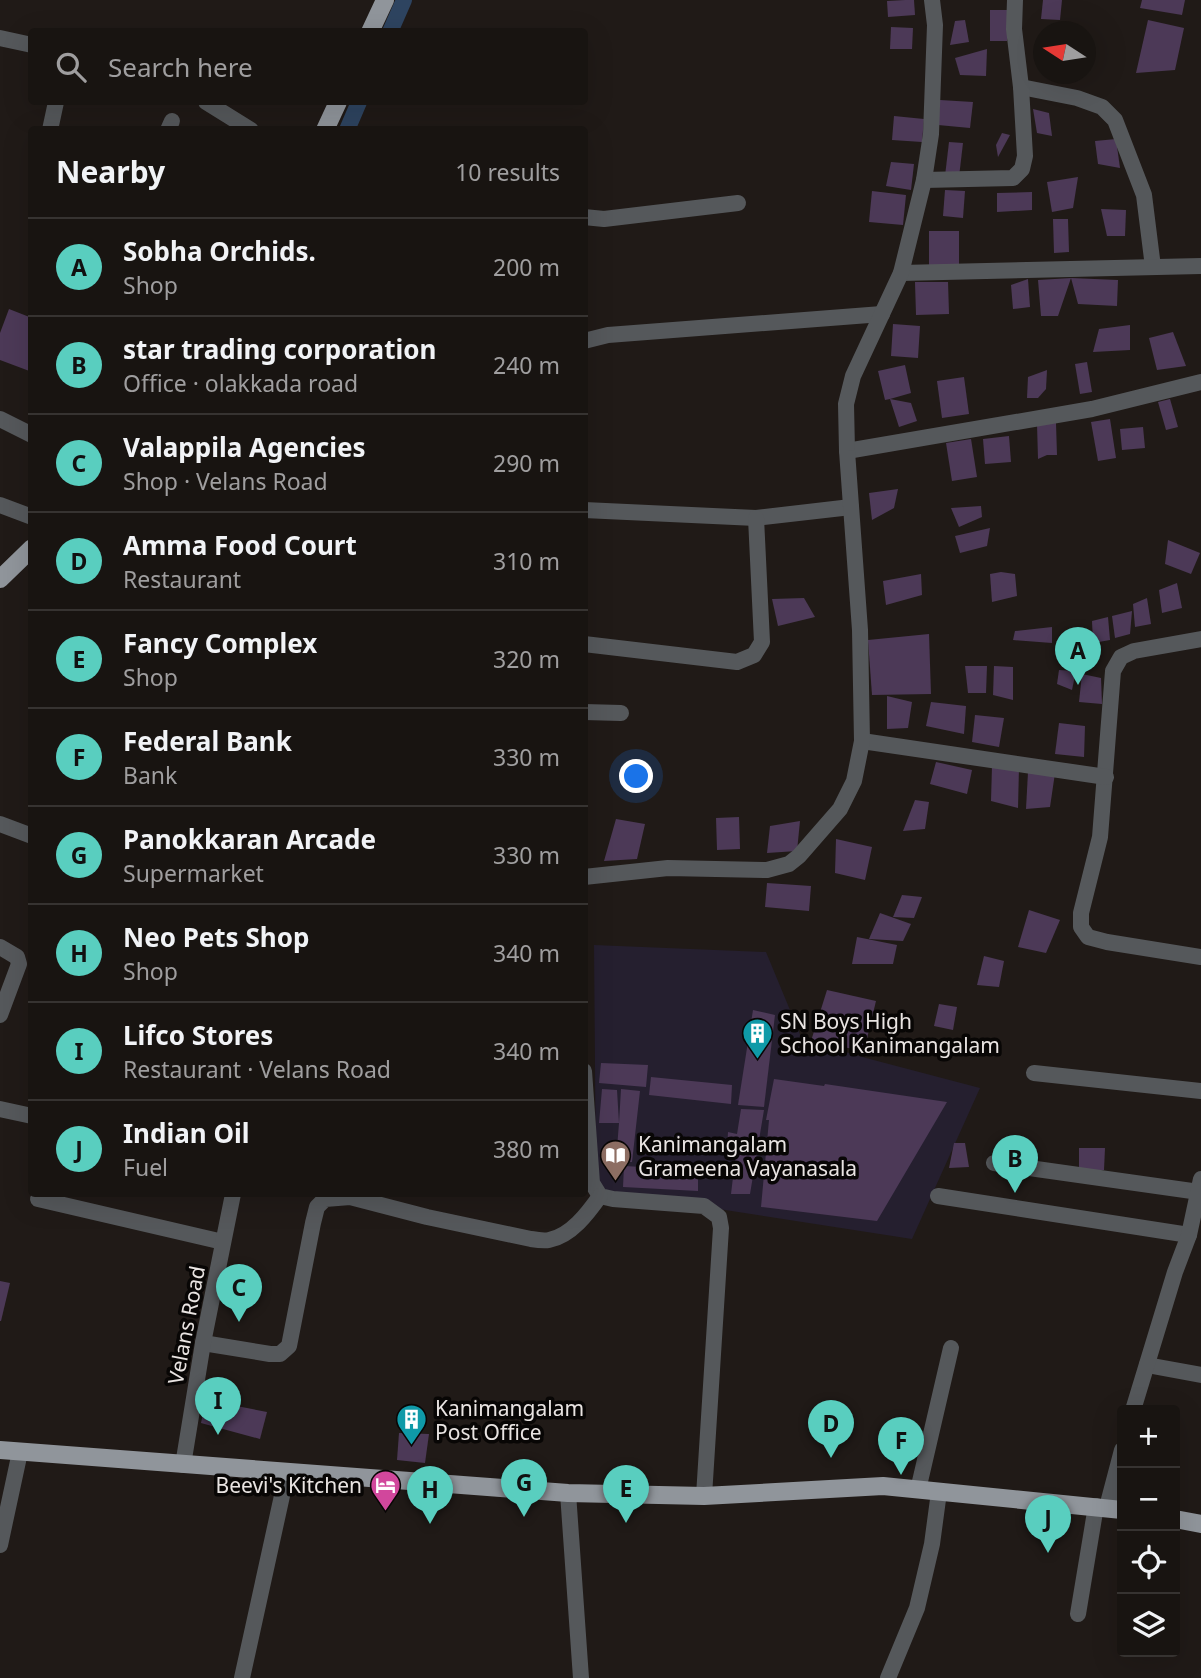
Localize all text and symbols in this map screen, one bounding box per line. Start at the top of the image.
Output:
north arrow [1033,21,1096,84]
search box [28,28,588,105]
icon: search [52,48,90,86]
text: Search here [108,49,253,85]
text: Nearby [56,151,165,192]
text: 10 results [455,156,560,188]
text: Sobha Orchids. [123,233,316,269]
text: A [71,251,87,283]
text: 200 m [493,251,560,283]
text: Shop [123,269,178,301]
text: star trading corporation [123,331,436,367]
text: B [71,349,87,381]
text: 240 m [493,349,560,381]
text: Office · olakkada road [123,367,358,399]
text: Valappila Agencies [123,429,366,465]
text: C [72,447,86,479]
text: 290 m [493,447,560,479]
text: Shop · Velans Road [123,465,328,497]
text: Amma Food Court [123,527,357,563]
text: D [71,545,87,577]
text: 310 m [493,545,560,577]
text: Restaurant [123,563,241,595]
text: Fancy Complex [123,625,317,661]
pin: A [1055,627,1101,685]
text: E [73,643,85,675]
text: 320 m [493,643,560,675]
text: Shop [123,661,178,693]
text: Federal Bank [123,723,292,759]
text: F [73,741,85,773]
text: 330 m [493,741,560,773]
text: Bank [123,759,177,791]
your location [619,759,653,793]
text: Panokkaran Arcade [123,821,376,857]
text: G [71,839,87,871]
text: 330 m [493,839,560,871]
text: Supermarket [123,857,264,889]
text: Neo Pets Shop [123,919,309,955]
text: H [70,937,88,969]
text: 340 m [493,937,560,969]
text: Shop [123,955,178,987]
place label: SN Boys High School Kanimangalam [780,1007,1000,1059]
building icon: SN Boys High School Kanimangalam [740,1016,774,1060]
text: Lifco Stores [123,1017,273,1053]
text: I [75,1035,83,1067]
text: 340 m [493,1035,560,1067]
text: Restaurant · Velans Road [123,1053,391,1085]
text: Indian Oil [123,1115,250,1151]
place label: Kanimangalam Grameena Vayanasala [638,1130,857,1182]
text: J [75,1133,83,1165]
text: 380 m [493,1133,560,1165]
pin: B [992,1135,1038,1193]
library icon: Kanimangalam Grameena Vayanasala [598,1139,632,1183]
text: Fuel [123,1151,168,1183]
street label: Velans Road [161,1263,211,1387]
pin: C [216,1264,262,1322]
pin: I [195,1377,241,1435]
place label: Kanimangalam Post Office [435,1394,584,1446]
pin: D [808,1400,854,1458]
building icon: Kanimangalam Post Office [395,1403,429,1447]
map controls [1117,1405,1180,1657]
button: + [1117,1405,1180,1468]
pin: F [878,1417,924,1475]
pin: G [501,1459,547,1517]
pin: E [603,1465,649,1523]
pin: H [407,1466,453,1524]
hotel icon: Beevi's Kitchen [368,1468,402,1512]
button: − [1117,1468,1180,1531]
place label: Beevi's Kitchen [216,1471,362,1499]
pin: J [1025,1495,1071,1553]
button: locate [1117,1531,1180,1594]
button: layers [1117,1594,1180,1657]

